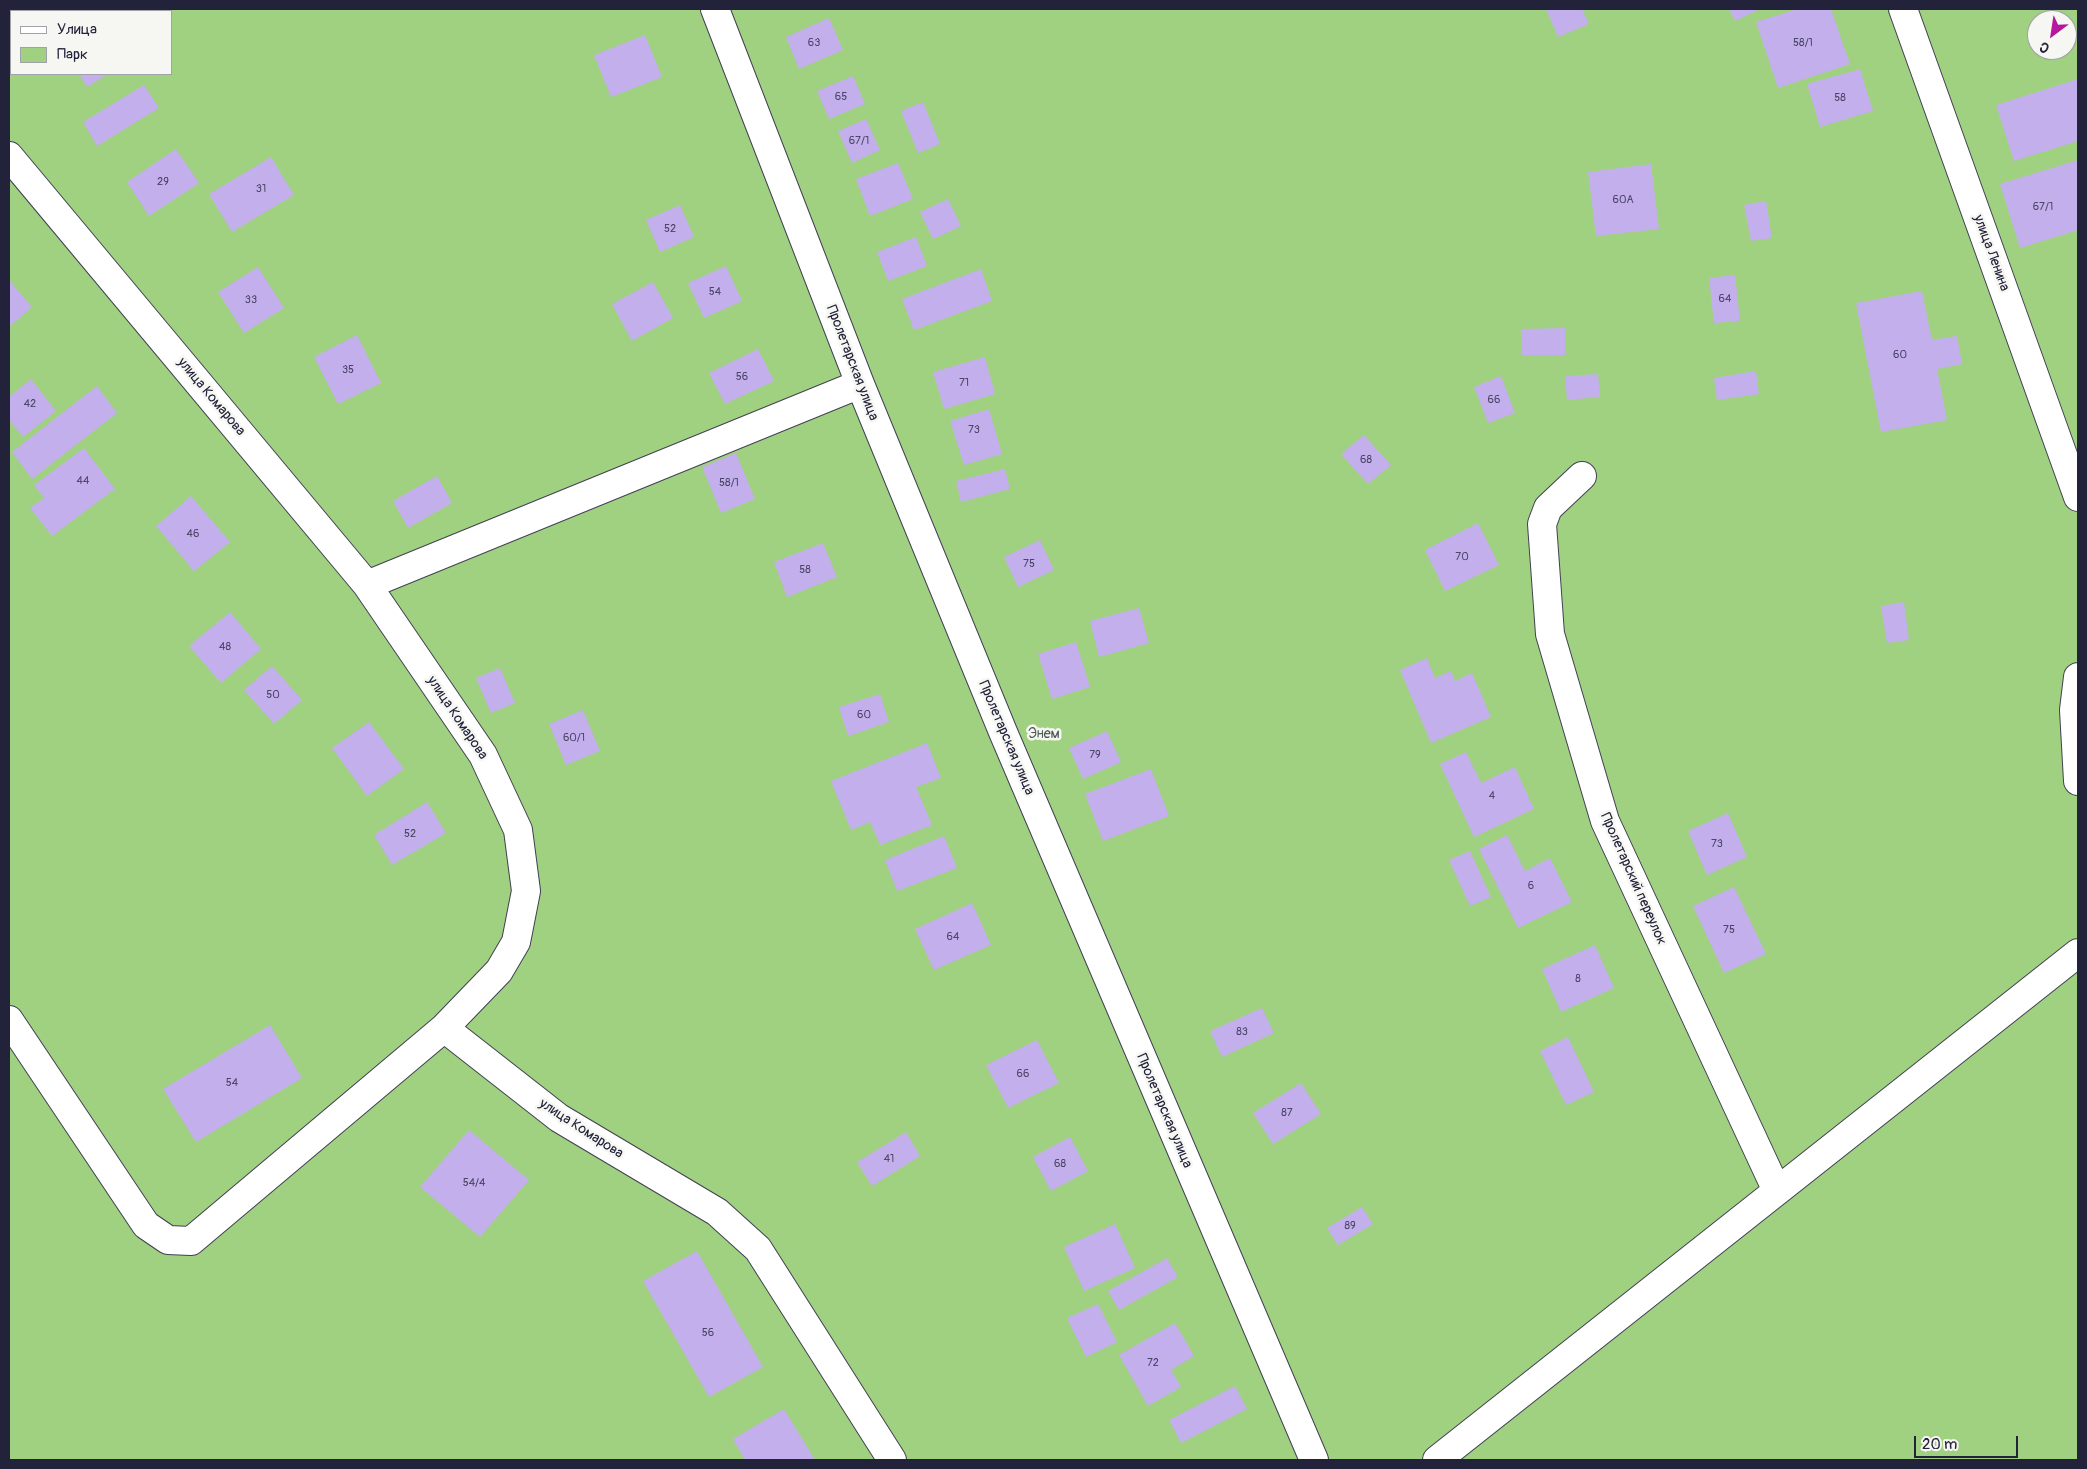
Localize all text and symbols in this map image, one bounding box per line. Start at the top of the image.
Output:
legend [10,10,172,75]
north arrow [2027,10,2077,60]
text: Улица [57,20,97,39]
house number: 63 [808,36,820,50]
house number: 58/1 [1793,36,1813,50]
text: С [2036,38,2053,57]
text: Парк [57,45,88,64]
house number: 65 [835,90,847,104]
house number: 58 [1834,91,1846,105]
house number: 67/1 [849,134,869,148]
house number: 29 [157,175,169,189]
house number: 31 [256,182,266,196]
house number: 60А [1612,193,1634,207]
house number: 67/1 [2033,200,2053,214]
street label: улица Ленина [1969,213,2013,293]
house number: 52 [664,222,676,236]
house number: 54 [709,285,721,299]
house number: 64 [1719,292,1731,306]
house number: 33 [245,293,257,307]
street label: Пролетарская улица [822,303,882,423]
house number: 60 [1893,348,1907,362]
street label: улица Комарова [173,355,249,439]
house number: 35 [342,363,354,377]
house number: 56 [736,370,748,384]
house number: 71 [959,376,969,390]
house number: 66 [1488,393,1500,407]
house number: 42 [24,397,36,411]
house number: 73 [968,423,980,437]
house number: 68 [1360,453,1372,467]
house number: 44 [77,474,89,488]
house number: 58/1 [719,476,739,490]
house number: 46 [187,527,199,541]
house number: 70 [1455,550,1469,564]
house number: 75 [1023,557,1035,571]
house number: 58 [799,563,811,577]
house number: 48 [219,640,231,654]
street label: улица Комарова [423,673,491,763]
street label: Пролетарская улица [974,678,1038,798]
house number: 50 [266,688,280,702]
house number: 60 [857,708,871,722]
park label: Энем [1028,726,1060,742]
house number: 60/1 [563,731,585,745]
house number: 79 [1089,748,1101,762]
house number: 4 [1489,789,1495,803]
street label: Пролетарский переулок [1596,810,1670,948]
house number: 52 [404,827,416,841]
house number: 73 [1711,837,1723,851]
house number: 6 [1528,879,1534,893]
house number: 75 [1723,923,1735,937]
house number: 64 [947,930,959,944]
house number: 8 [1575,972,1581,986]
house number: 83 [1236,1025,1248,1039]
street label: Пролетарская улица [1132,1051,1196,1171]
house number: 66 [1017,1067,1029,1081]
house number: 54 [226,1076,238,1090]
street label: улица Комарова [536,1096,626,1162]
house number: 87 [1281,1106,1293,1120]
house number: 41 [884,1152,894,1166]
house number: 68 [1054,1157,1066,1171]
house number: 54/4 [463,1176,485,1190]
house number: 89 [1344,1219,1356,1233]
house number: 56 [702,1326,714,1340]
house number: 72 [1147,1356,1159,1370]
scale bar [1917,1426,2021,1458]
text: 20 m [1922,1435,1957,1454]

